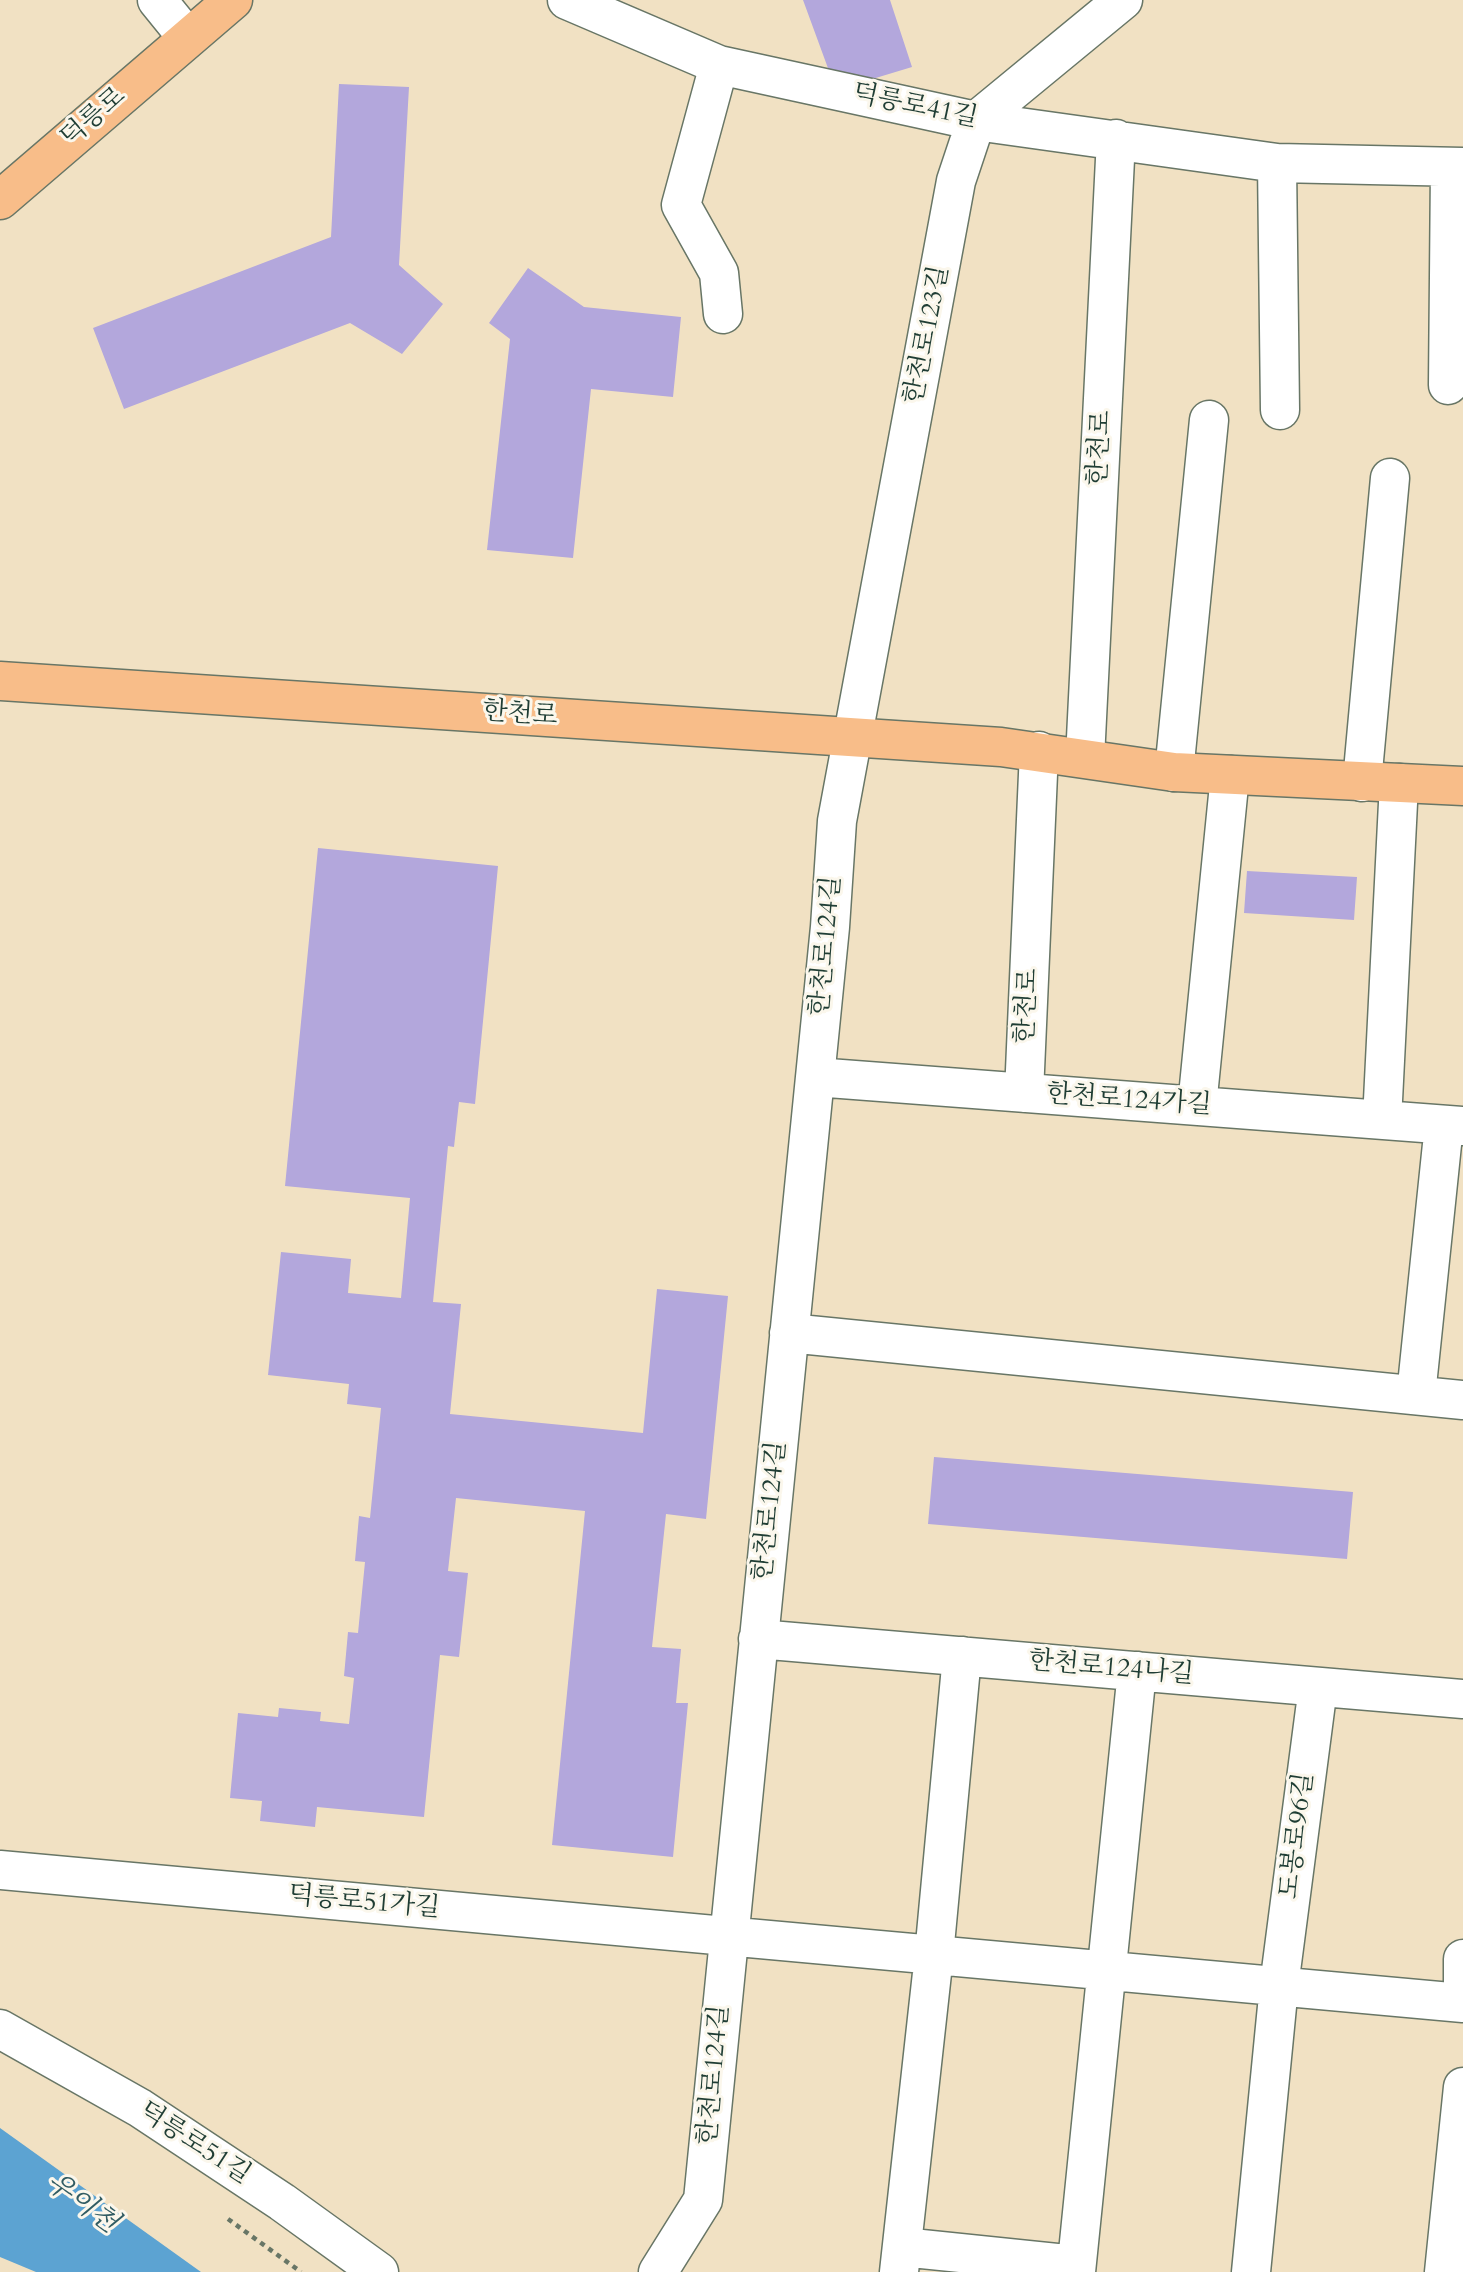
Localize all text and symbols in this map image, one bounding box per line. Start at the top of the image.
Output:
street label: 덕릉로41길 [850,79,980,135]
street label: 덕릉로 [55,82,133,154]
street label: 한천로123길 [899,263,957,407]
street label: 한천로 [1083,410,1119,486]
street label: 한천로 [481,697,559,733]
street label: 한천로124길 [805,875,849,1017]
street label: 한천로 [1010,968,1046,1044]
street label: 한천로124가길 [1045,1080,1213,1122]
street label: 한천로124길 [748,1440,794,1582]
street label: 한천로124나길 [1027,1646,1195,1692]
street label: 도봉로96길 [1275,1771,1321,1901]
street label: 덕릉로51가길 [287,1881,441,1925]
street label: 한천로124길 [693,2004,737,2146]
street label: 덕릉로51길 [132,2096,256,2192]
water label: 우이천 [38,2167,124,2241]

